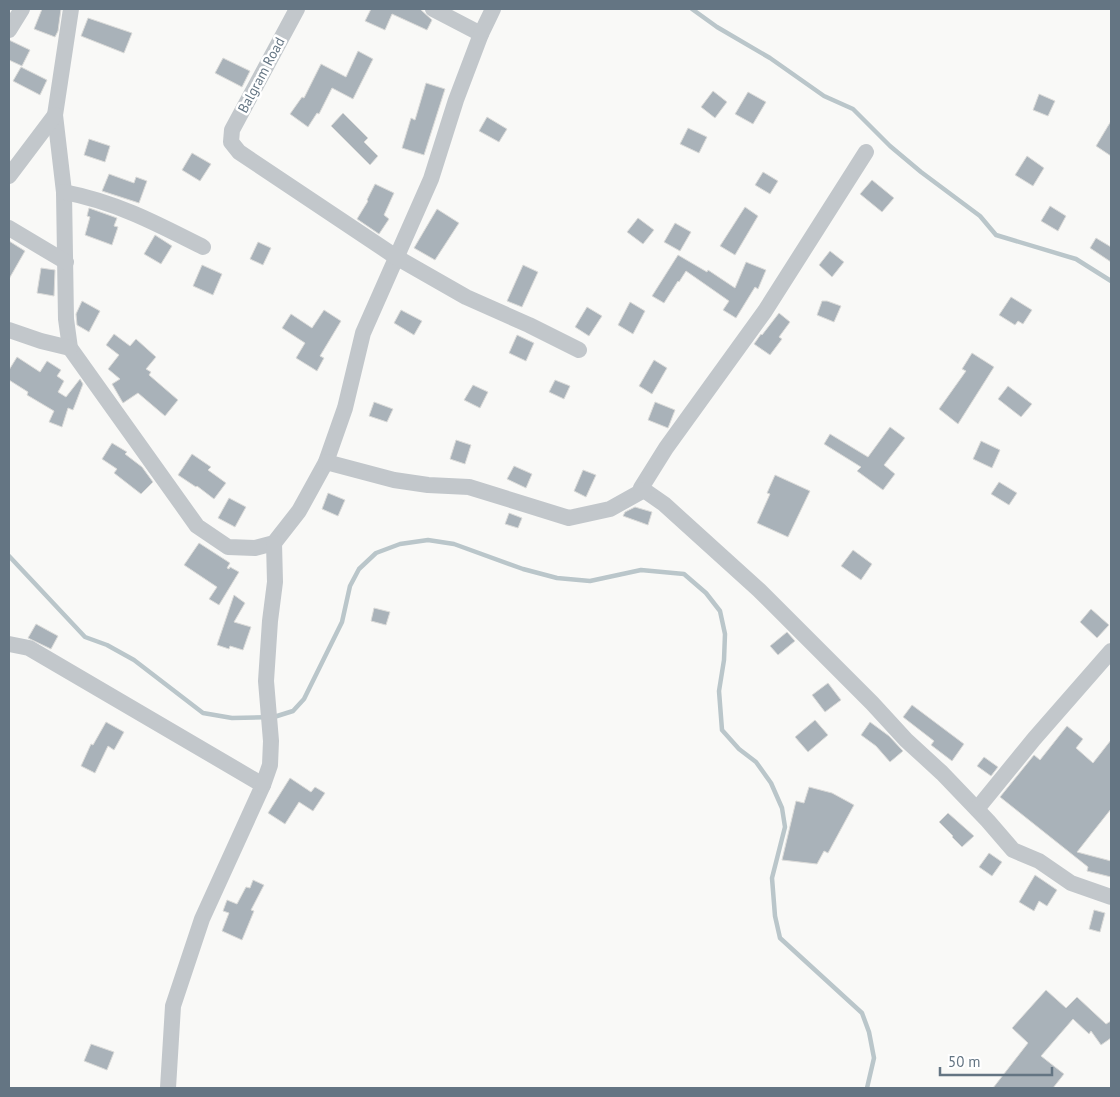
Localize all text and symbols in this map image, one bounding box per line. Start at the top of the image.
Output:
street label: Balgram Road [234,34,288,116]
scale bar [940,1044,1052,1076]
text: 50 m [948,1052,981,1071]

